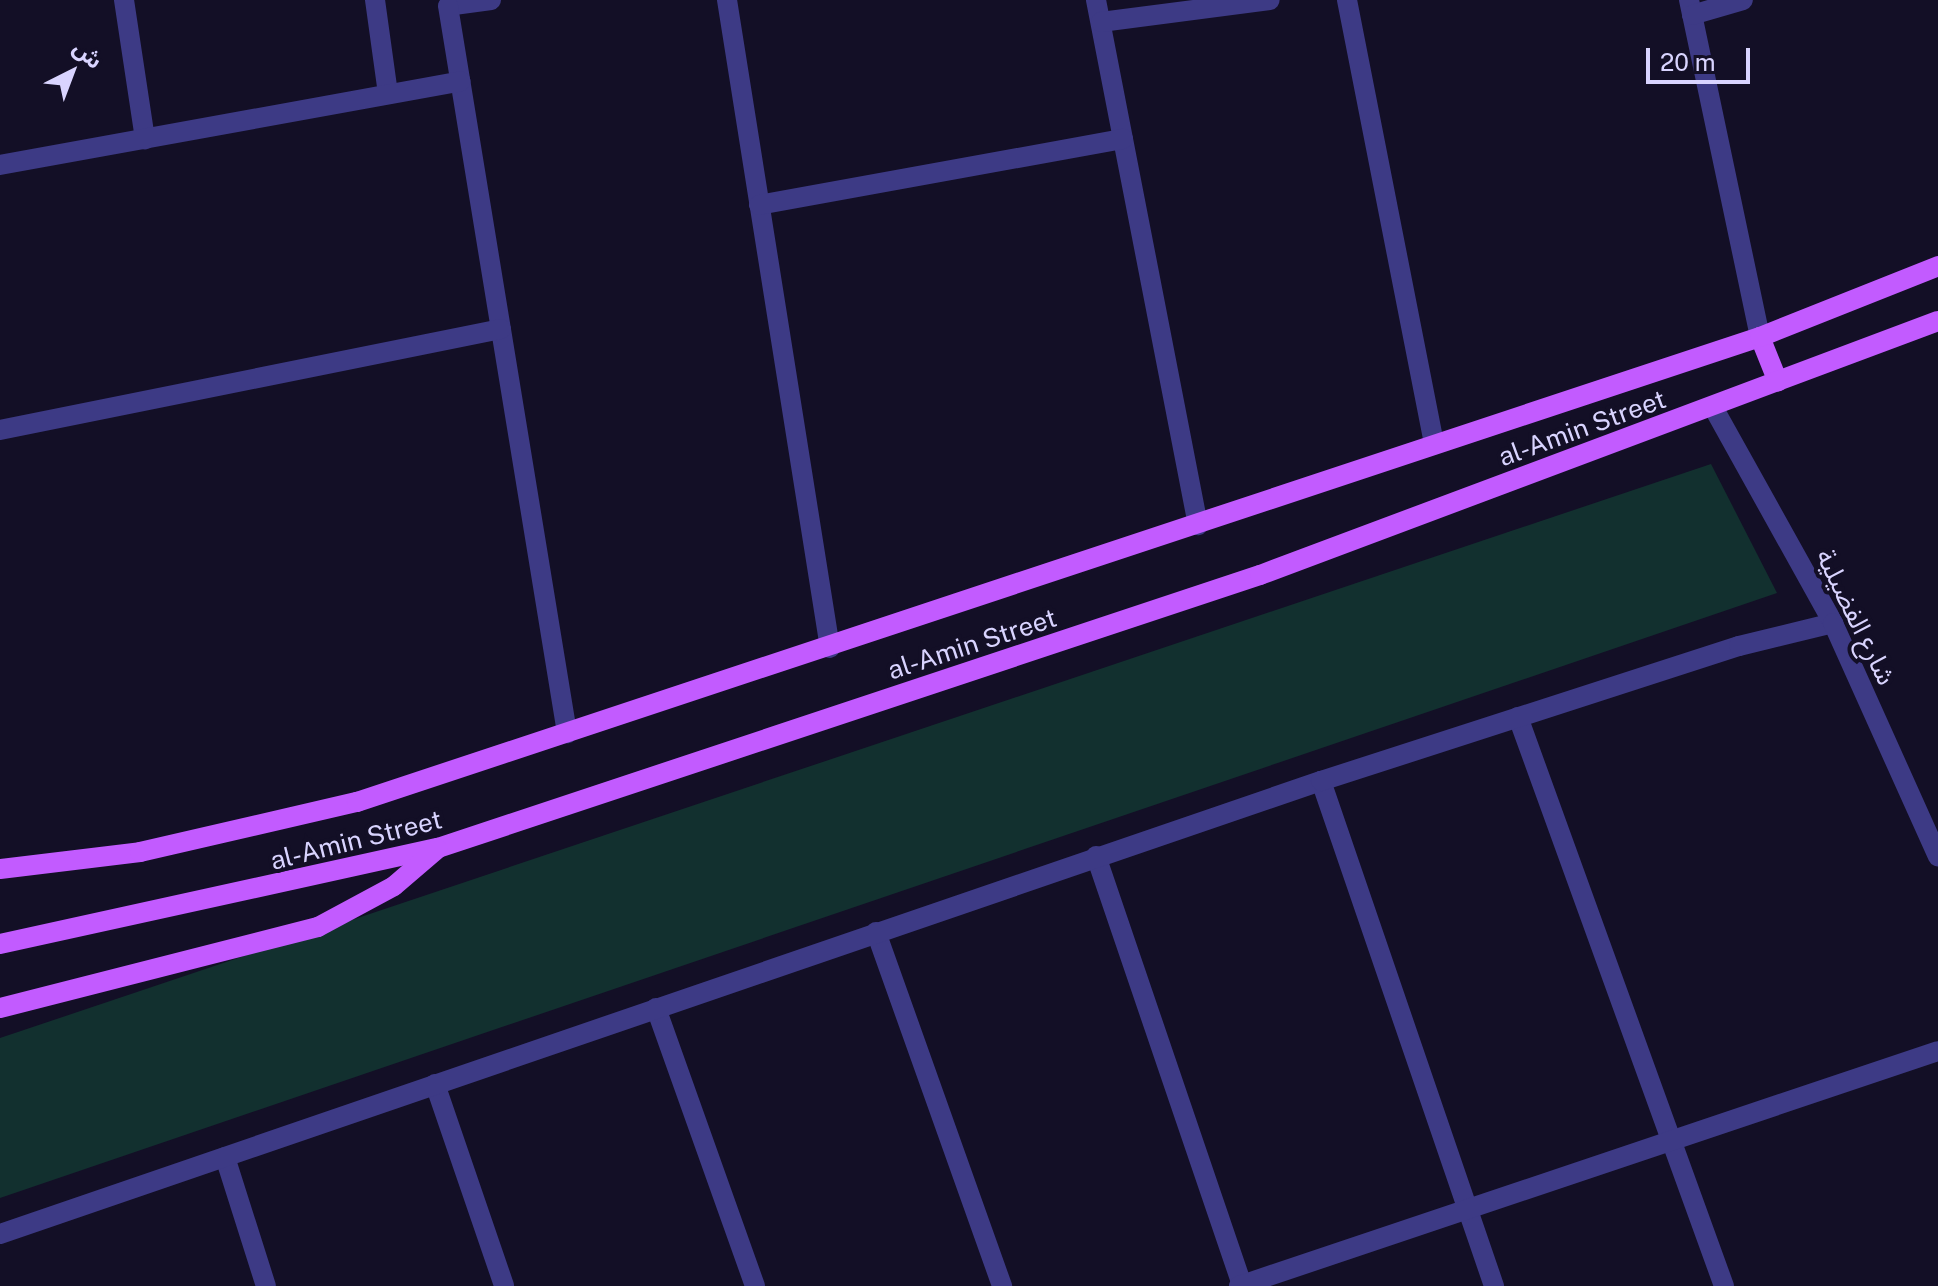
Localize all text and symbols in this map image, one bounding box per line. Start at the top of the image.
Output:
north arrow [32,32,112,112]
scale bar [1650,32,1754,82]
text: ش [68,34,108,74]
text: 20 m [1660,48,1716,76]
street label: al-Amin Street [1494,383,1670,473]
street label: شارع الفضيلية [1810,544,1902,690]
street label: al-Amin Street [884,602,1060,686]
street label: al-Amin Street [267,804,445,876]

